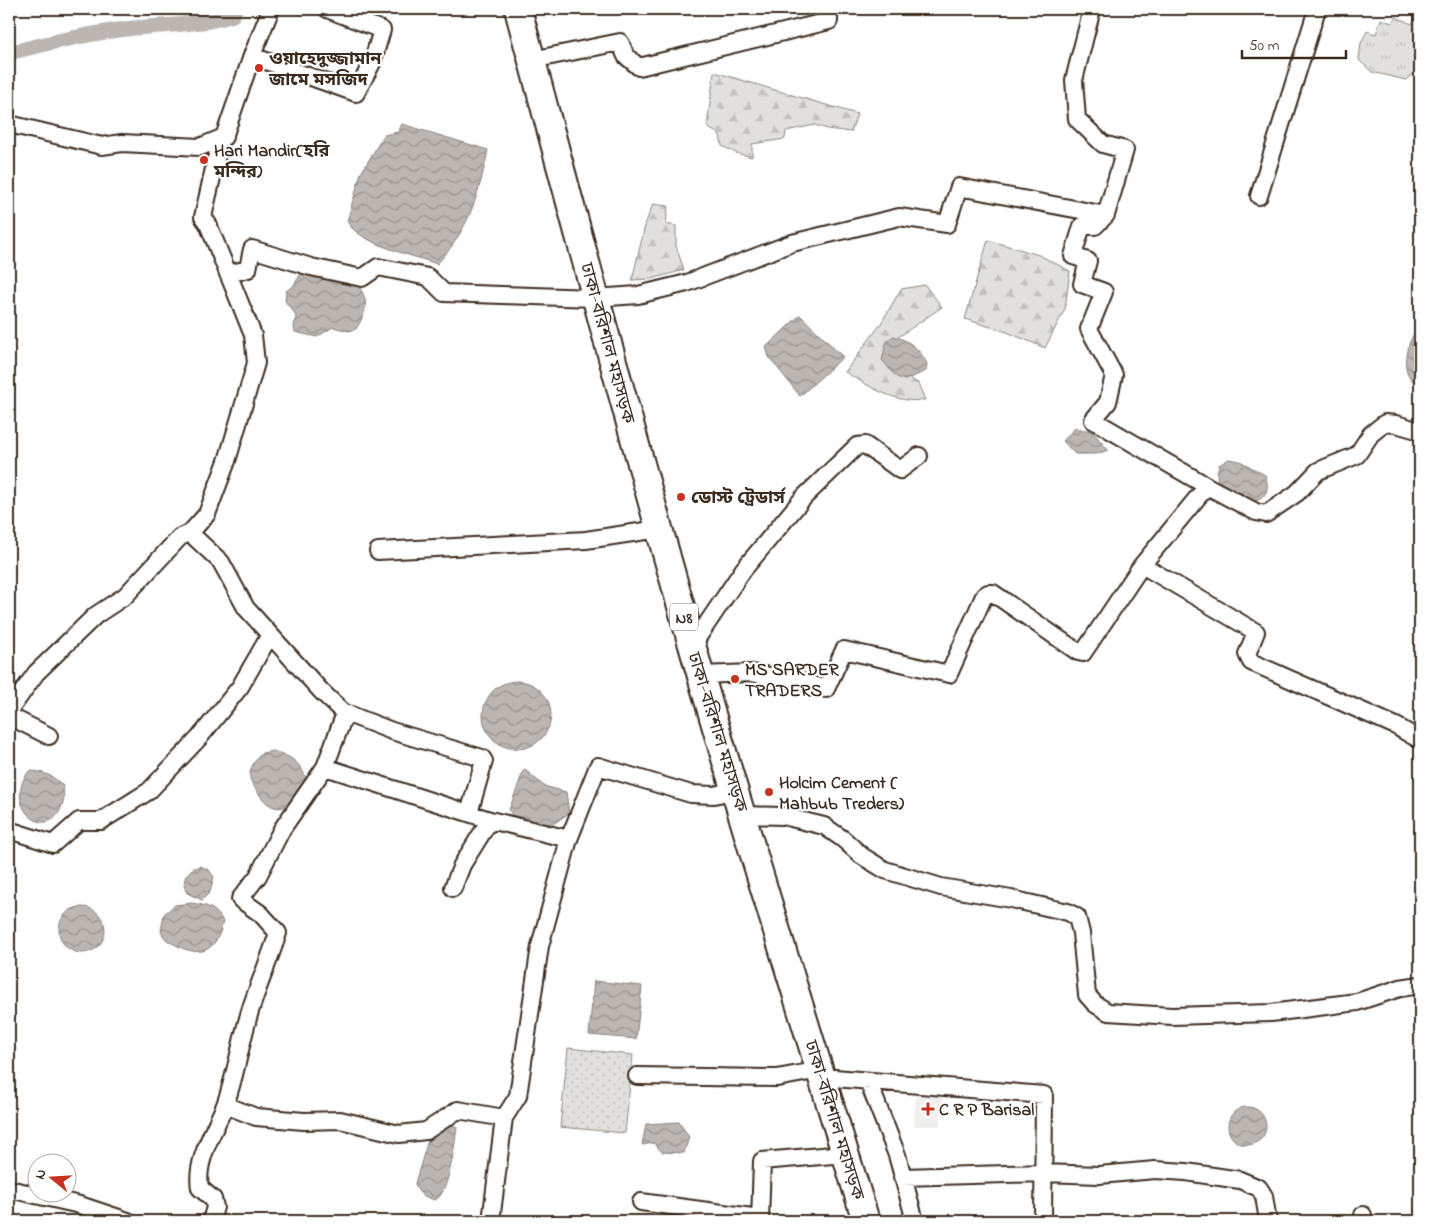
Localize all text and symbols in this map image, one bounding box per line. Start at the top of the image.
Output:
scale bar [1242,28,1345,60]
text: 50 m [1249,35,1280,57]
place label: ওয়াহেদুজ্জামান জামে মসজিদ [268,47,382,94]
marker: ওয়াহেদুজ্জামান জামে মসজিদ [253,62,265,74]
place label: Hari Mandir(হরি মন্দির) [213,139,331,186]
marker: Hari Mandir(হরি মন্দির) [198,154,210,166]
street label: ঢাকা-বরিশাল মহাসড়ক [572,259,640,427]
place label: ডোস্ট ট্রেডার্স [691,486,786,512]
marker: ডোস্ট ট্রেডার্স [675,491,687,503]
road number: N8 [670,604,698,630]
street label: ঢাকা-বরিশাল মহাসড়ক [679,649,753,816]
place label: MS SARDER TRADERS [745,658,840,705]
marker: MS SARDER TRADERS [729,673,741,685]
place label: Holcim Cement ( Mahbub Treders) [779,771,905,818]
marker: Holcim Cement ( Mahbub Treders) [763,786,775,798]
street label: ঢাকা-বরিশাল মহাসড়ক [796,1037,870,1204]
place label: C R P Barisal [939,1098,1034,1124]
marker: C R P Barisal [921,1102,935,1116]
north arrow [28,1152,78,1202]
text: N [30,1167,53,1182]

